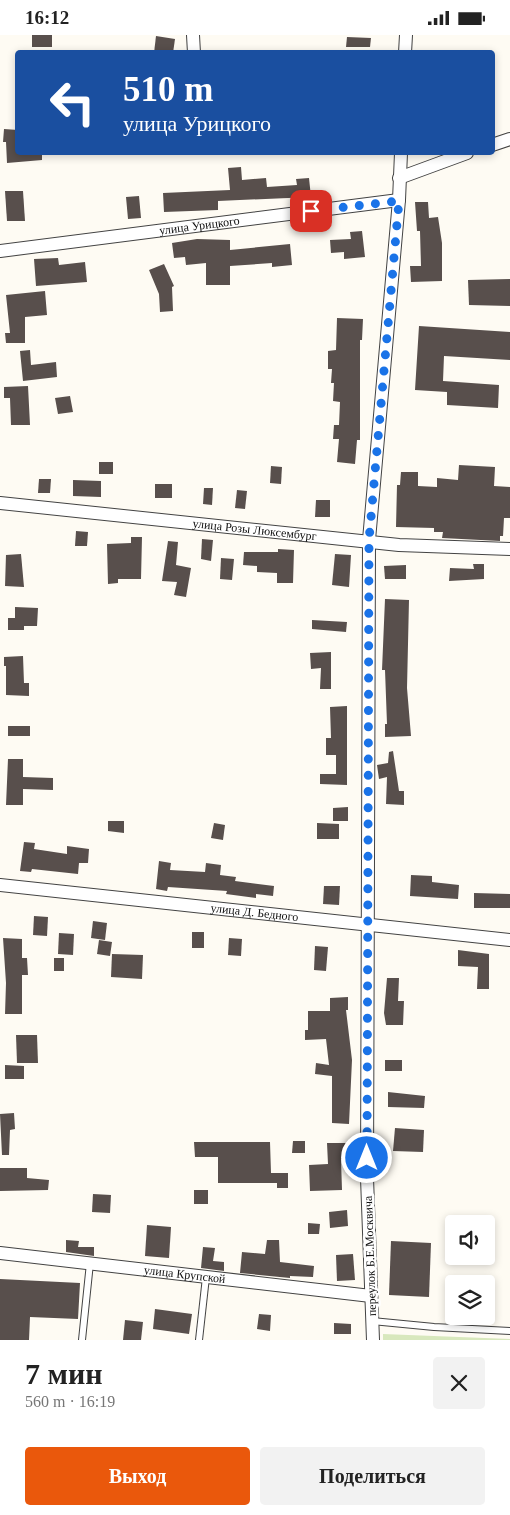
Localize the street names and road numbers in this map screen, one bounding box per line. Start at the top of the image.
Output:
street label: улица Урицкого [158,213,240,238]
street label: улица Розы Люксембург [192,516,317,543]
street label: улица Д. Бедного [210,901,299,924]
street label: переулок Б.Е.Москвича [361,1195,379,1316]
street label: улица Крупской [143,1263,227,1286]

